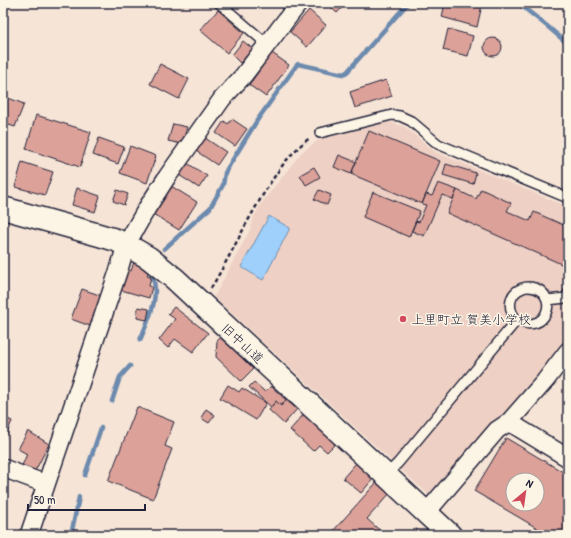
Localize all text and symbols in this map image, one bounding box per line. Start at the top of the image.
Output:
place label: 上里町立 賀美小学校 [411,310,531,328]
marker: 上里町立 賀美小学校 [398,314,408,324]
street label: 旧中山道 [218,319,268,367]
north arrow [505,472,545,512]
text: N [524,476,536,491]
scale bar [28,486,145,512]
text: 50 m [34,491,55,508]

